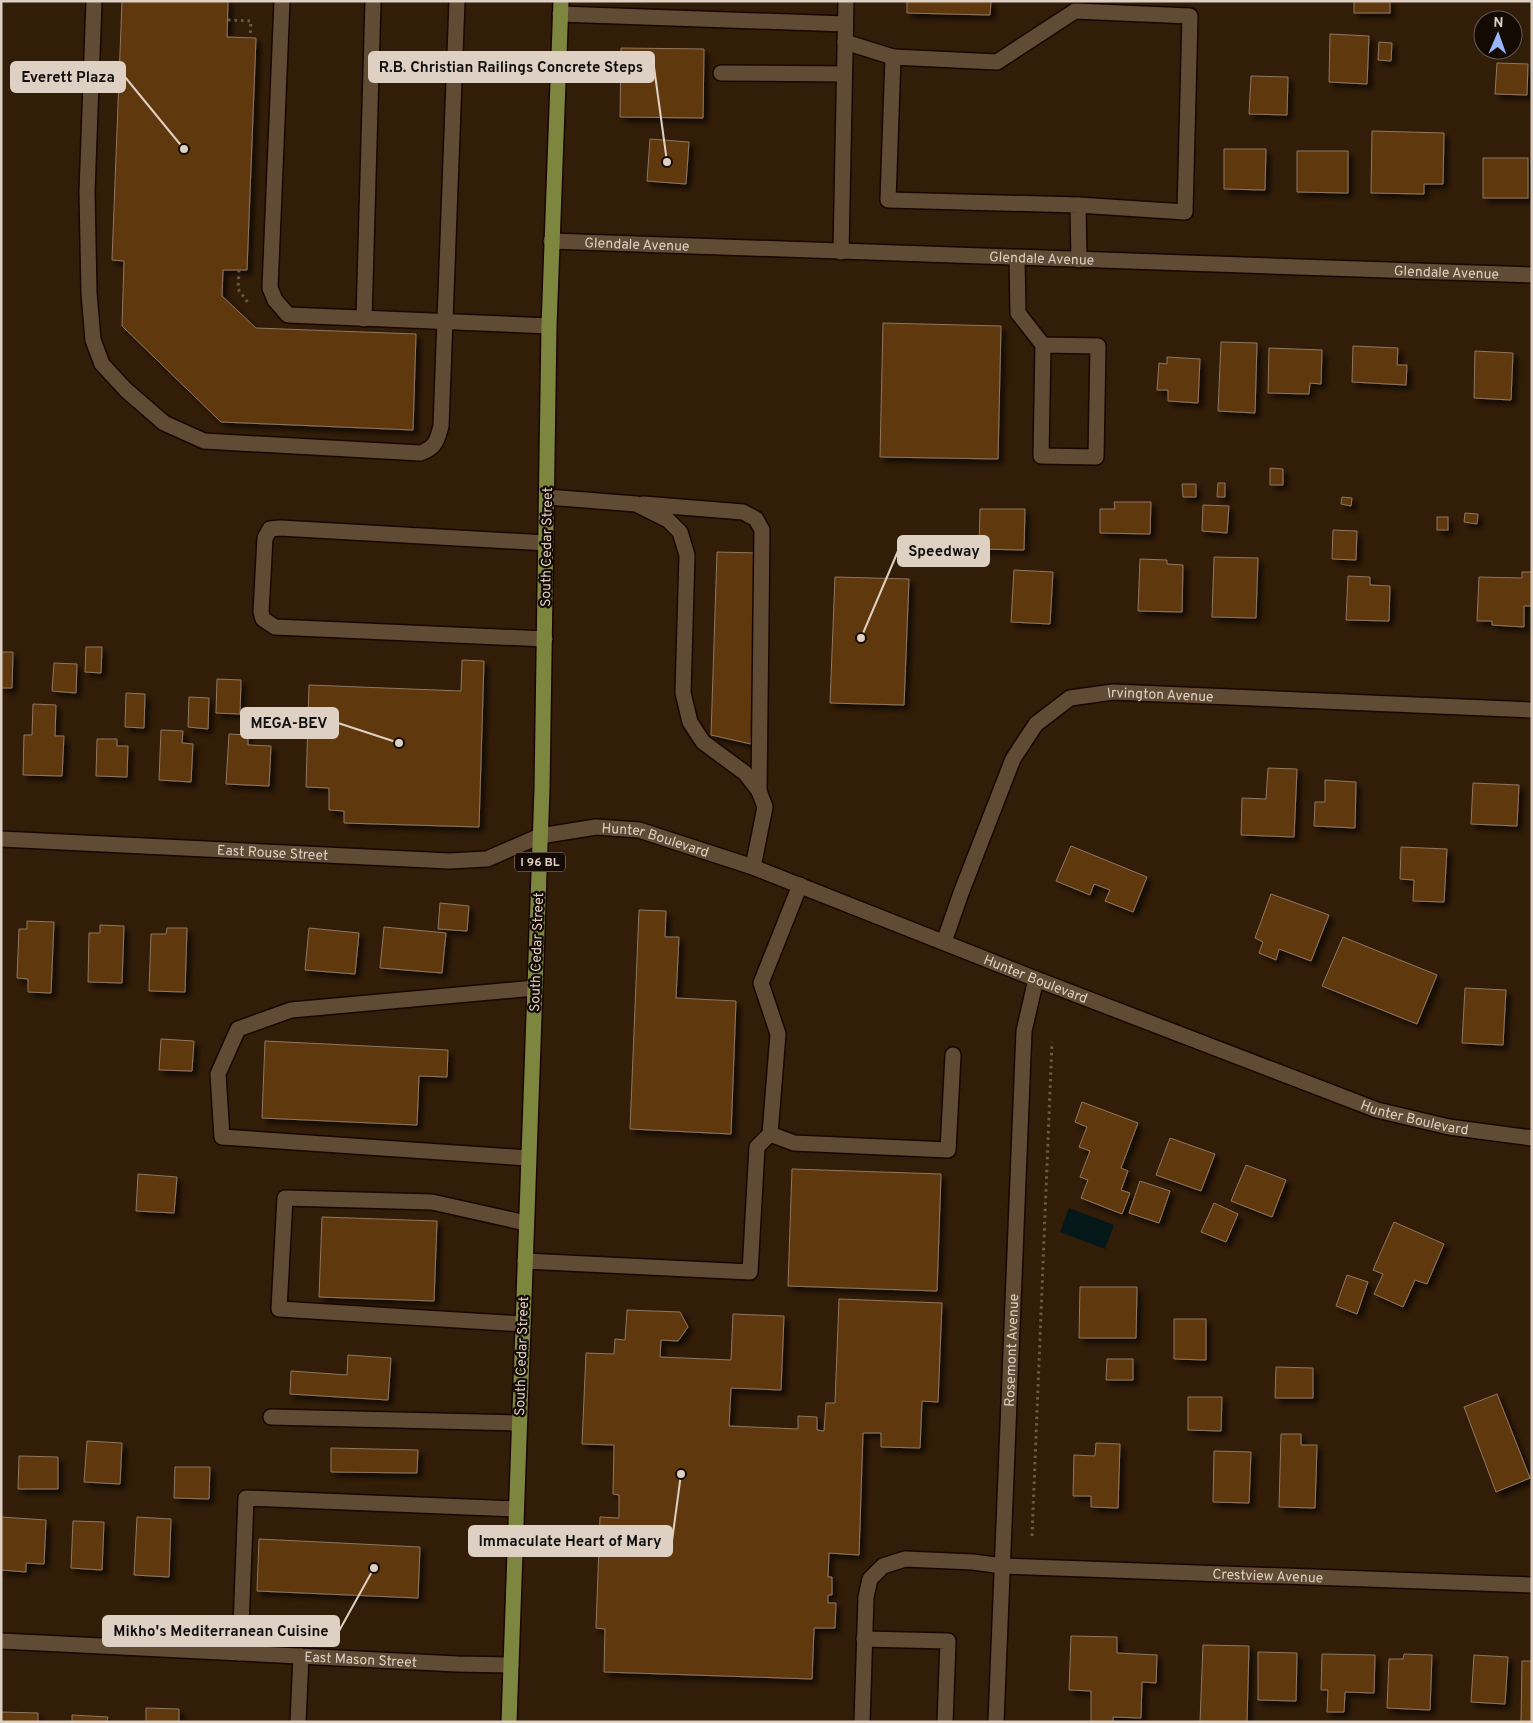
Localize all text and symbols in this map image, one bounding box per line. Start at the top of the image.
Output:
north arrow [1473,10,1523,60]
text: N [1493,15,1504,32]
callout: R.B. Christian Railings Concrete Steps [369,52,654,82]
text: R.B. Christian Railings Concrete Steps [379,59,643,78]
callout: Everett Plaza [11,62,125,92]
text: Everett Plaza [21,69,115,88]
street label: Glendale Avenue [584,235,690,256]
street label: Glendale Avenue [989,249,1094,270]
street label: Glendale Avenue [1394,263,1499,284]
street label: South Cedar Street [538,487,557,607]
callout: Speedway [898,536,989,566]
text: Speedway [908,543,980,562]
street label: Irvington Avenue [1106,685,1214,706]
callout: MEGA-BEV [241,708,338,738]
text: MEGA-BEV [250,715,328,734]
street label: Hunter Boulevard [601,820,711,862]
street label: East Rouse Street [217,843,329,865]
road number: I 96 BL [515,852,565,872]
street label: South Cedar Street [527,892,548,1012]
street label: Hunter Boulevard [981,952,1090,1008]
street label: Hunter Boulevard [1358,1097,1469,1139]
street label: Rosemont Avenue [1002,1293,1023,1407]
street label: South Cedar Street [512,1296,533,1416]
callout: Immaculate Heart of Mary [469,1526,672,1556]
text: Immaculate Heart of Mary [478,1533,662,1552]
street label: Crestview Avenue [1212,1567,1323,1587]
callout: Mikho's Mediterranean Cuisine [103,1616,339,1646]
text: Mikho's Mediterranean Cuisine [113,1623,329,1642]
street label: East Mason Street [304,1649,417,1672]

